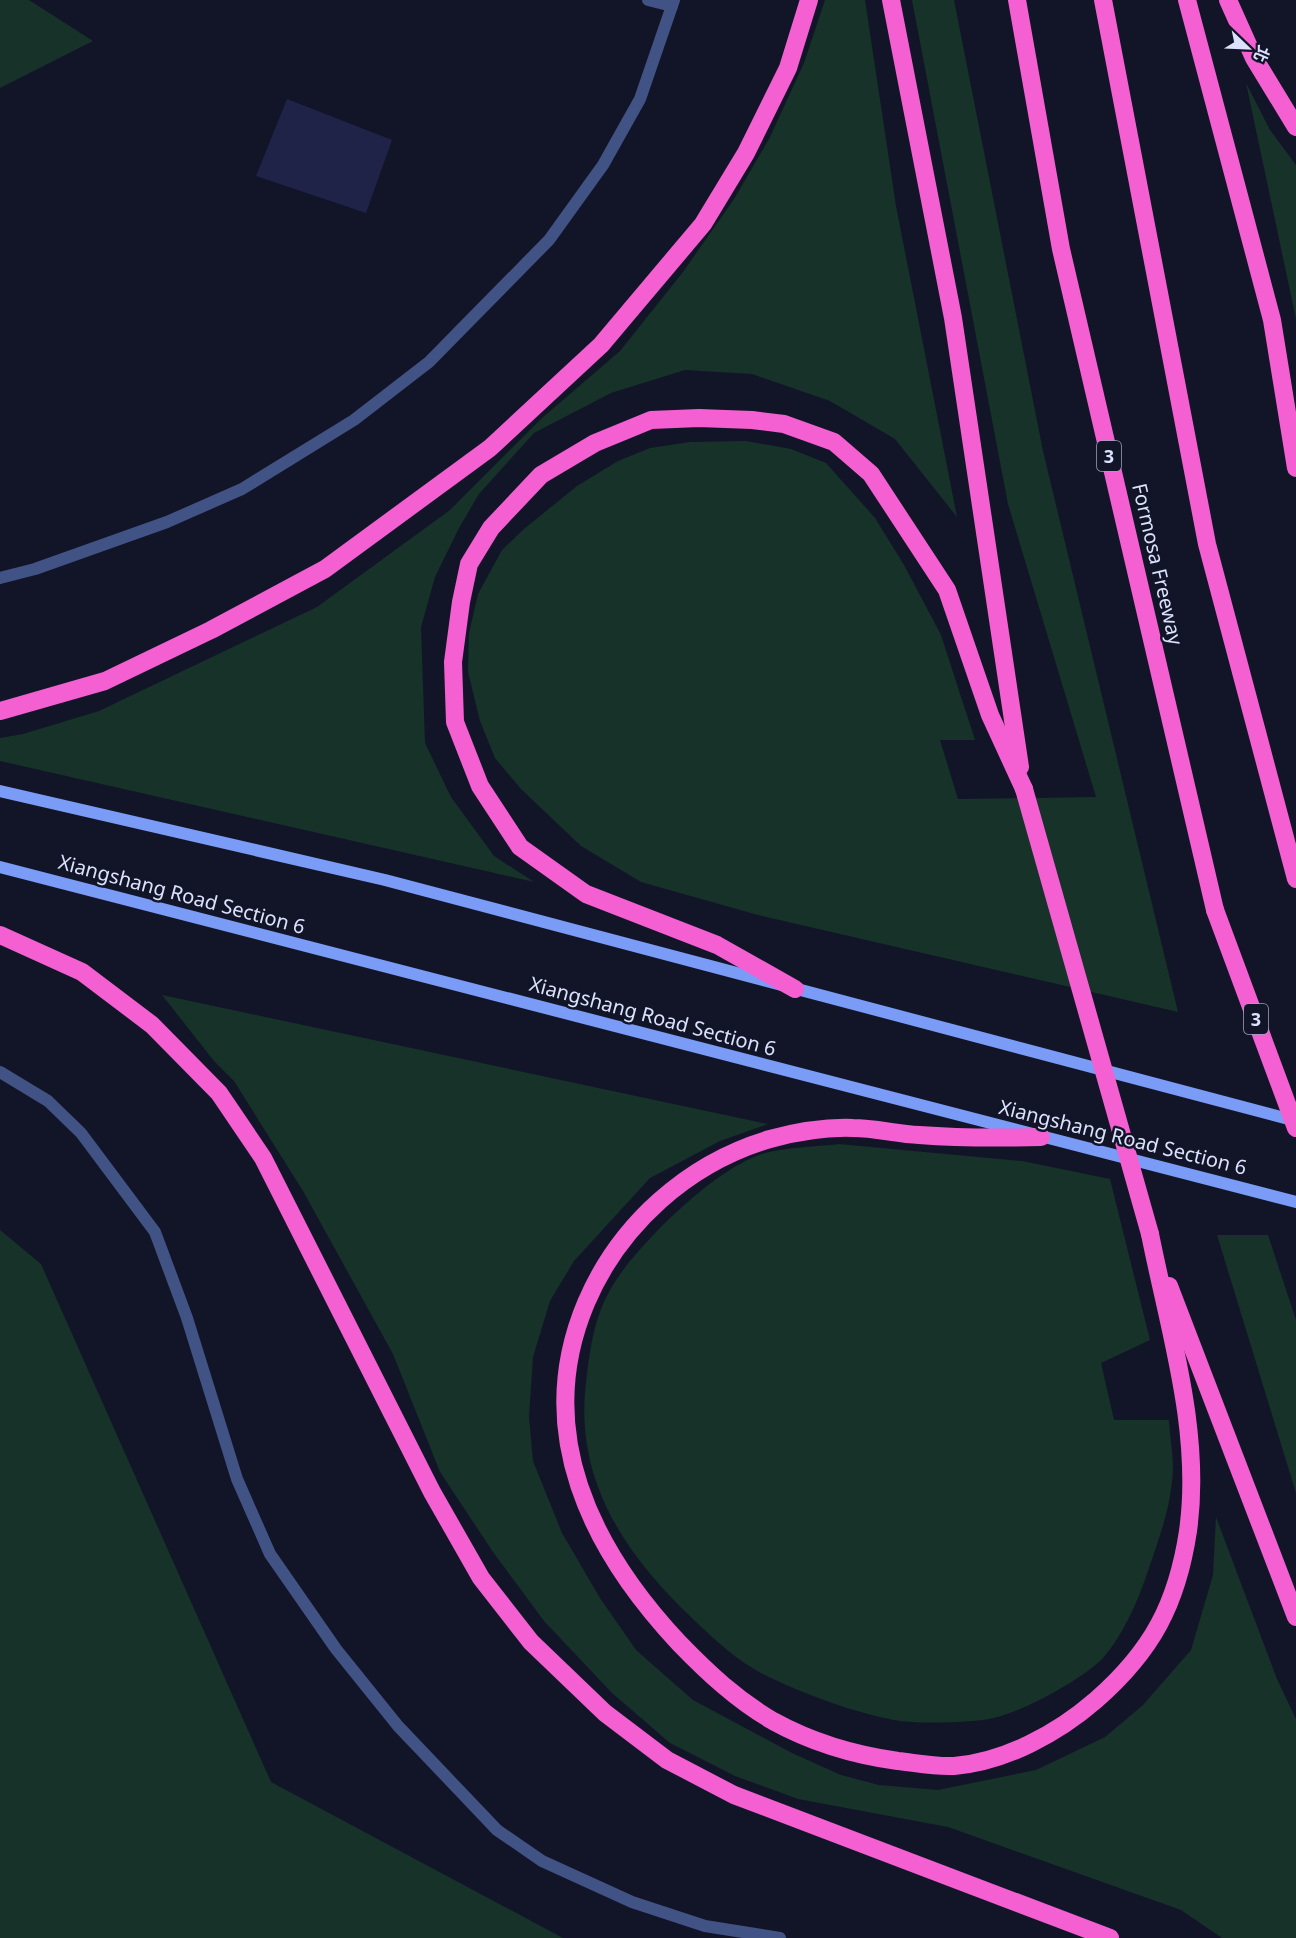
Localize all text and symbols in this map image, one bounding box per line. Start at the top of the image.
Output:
north arrow [1218,18,1278,78]
text: 北 [1249,42,1275,66]
road number: 3 [1097,441,1121,471]
street label: Formosa Freeway [1126,481,1190,648]
street label: Xiangshang Road Section 6 [56,848,308,940]
street label: Xiangshang Road Section 6 [527,970,779,1062]
road number: 3 [1244,1004,1268,1034]
street label: Xiangshang Road Section 6 [996,1093,1250,1181]

